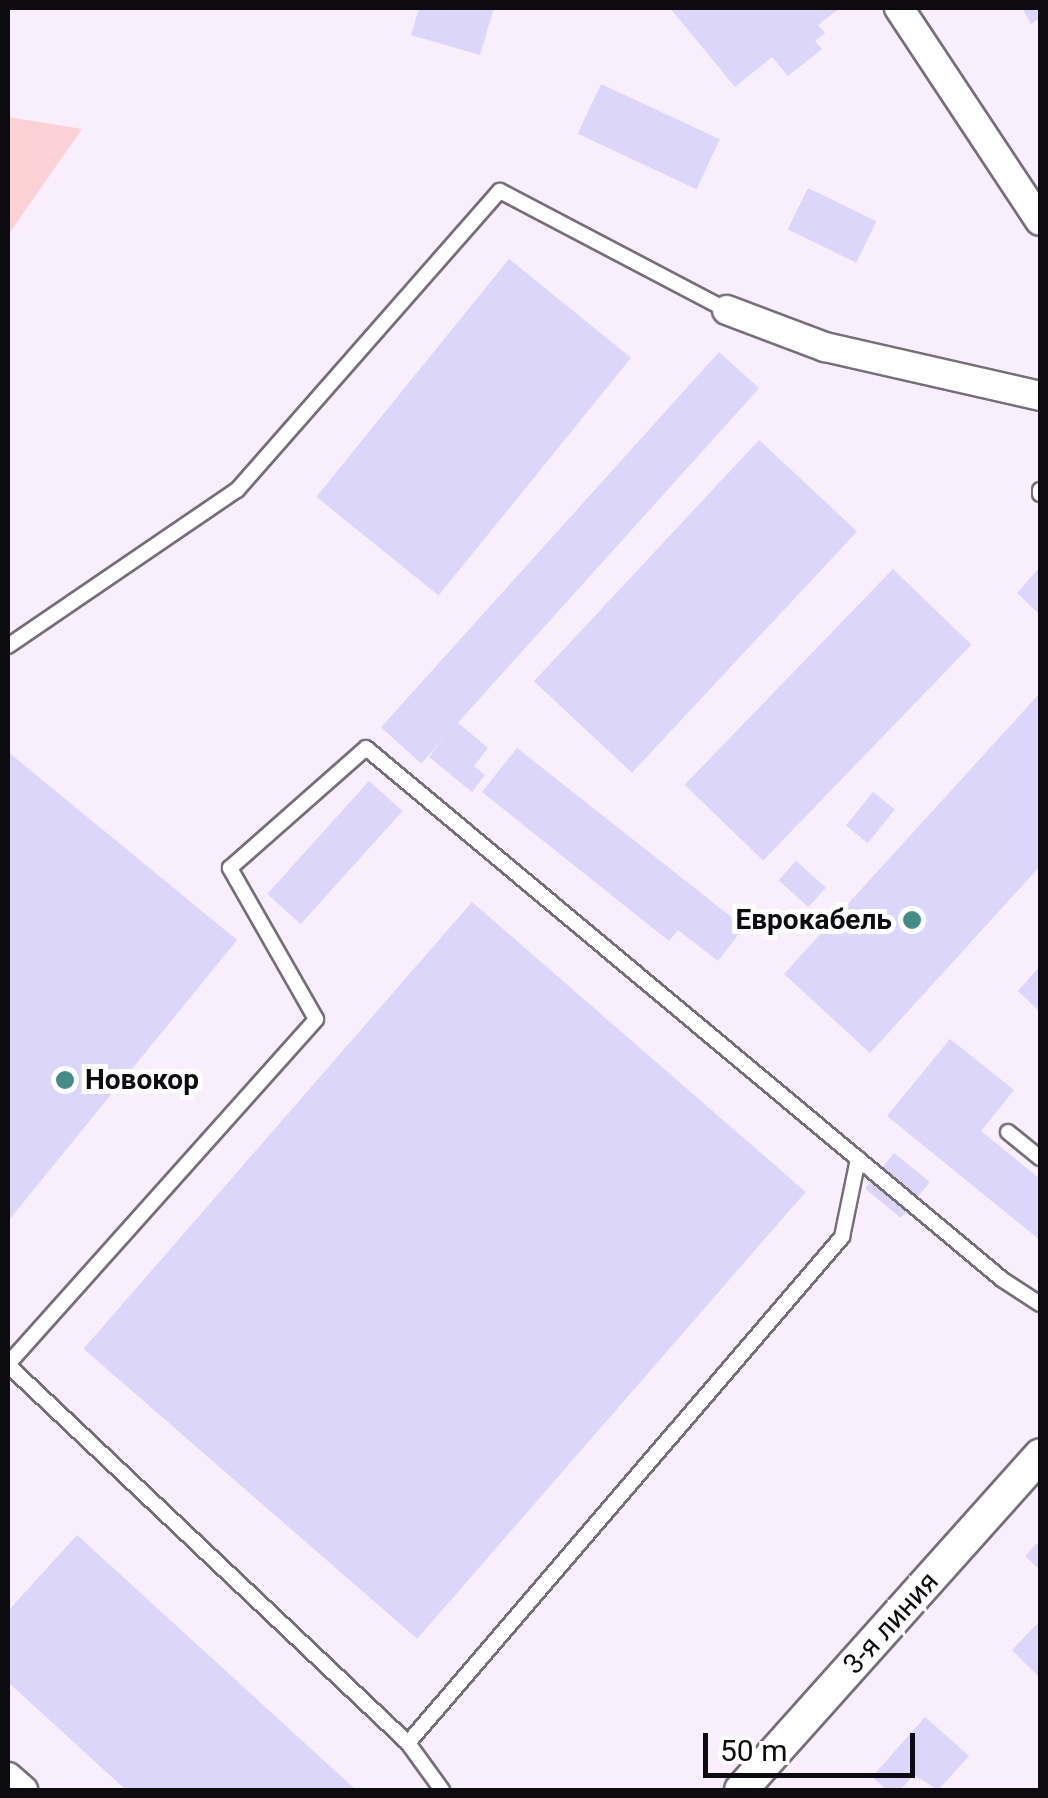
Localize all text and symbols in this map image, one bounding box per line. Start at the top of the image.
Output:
place label: Еврокабель [736,903,892,937]
marker: Еврокабель [901,909,923,931]
place label: Новокор [85,1063,199,1097]
marker: Новокор [54,1069,76,1091]
street label: 3-я линия [836,1565,946,1681]
scale bar [708,1713,920,1775]
text: 50 m [720,1733,787,1768]

